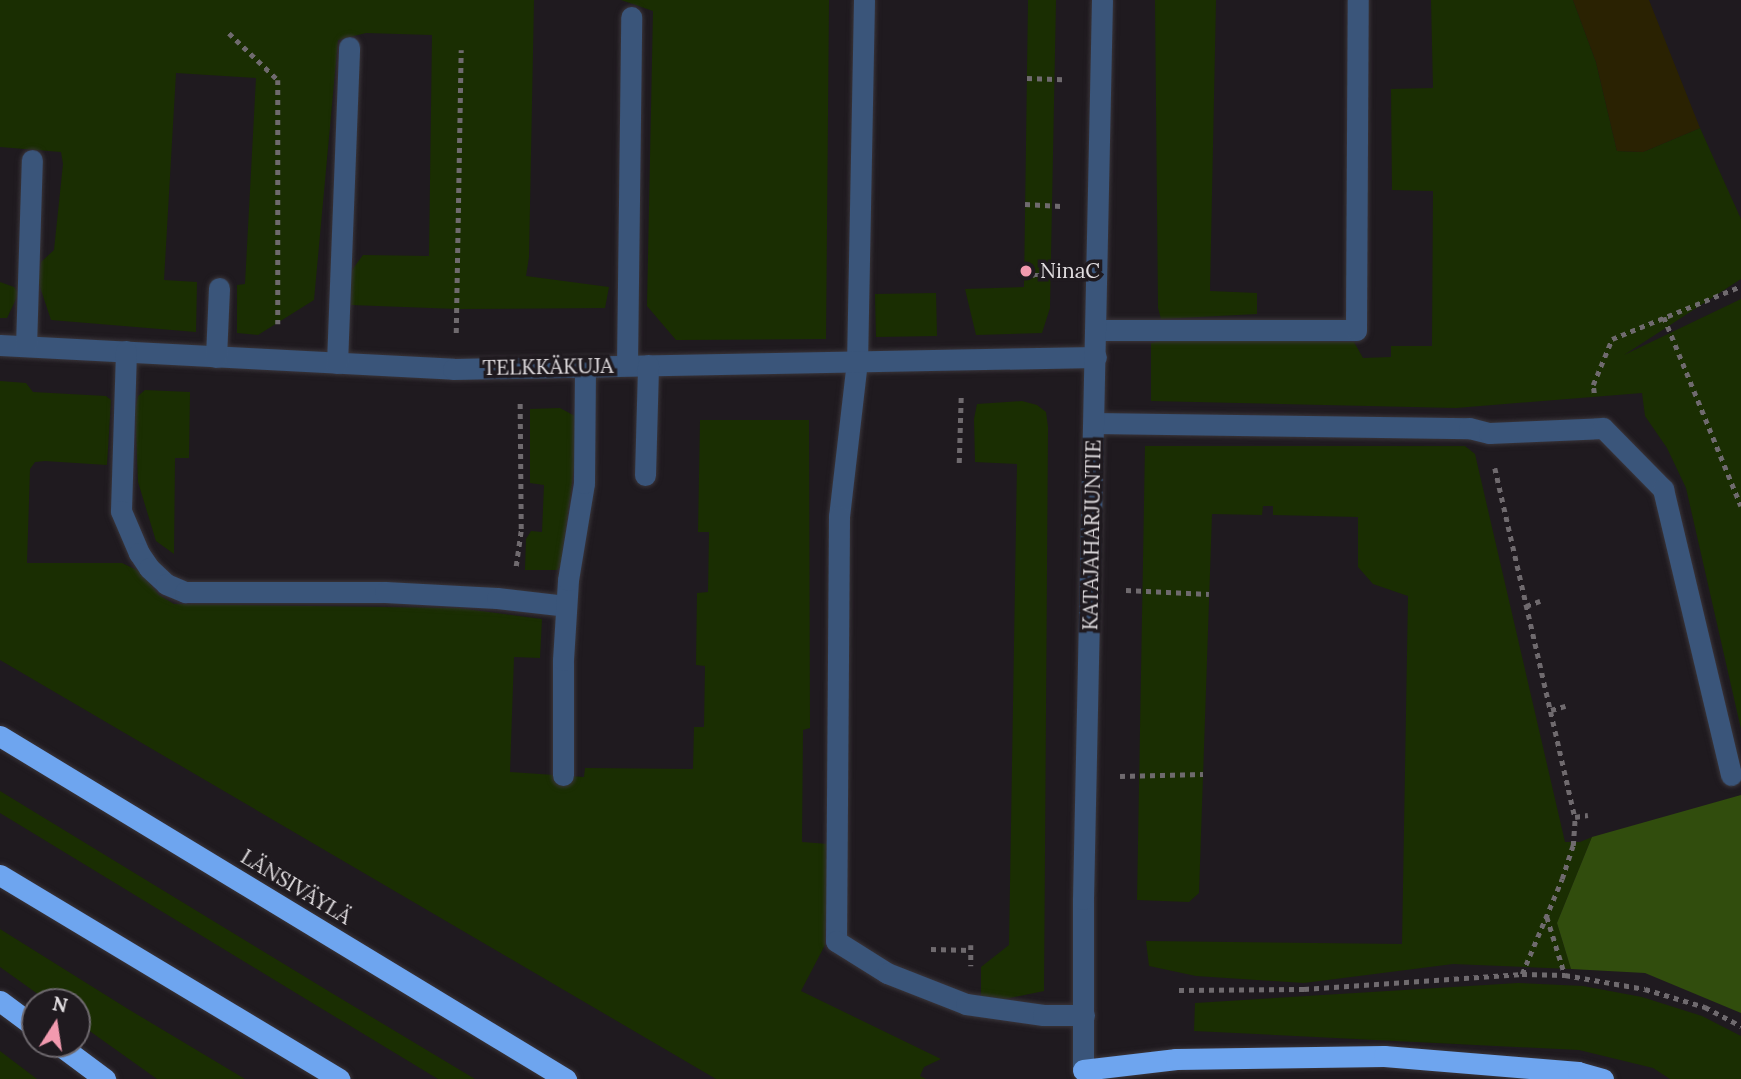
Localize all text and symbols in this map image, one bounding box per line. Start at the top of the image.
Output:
place label: NinaC [1040,258,1100,284]
marker: NinaC [1018,263,1034,279]
street label: TELKKÄKUJA [482,353,614,381]
street label: KATAJAHARJUNTIE [1078,439,1106,631]
street label: LÄNSIVÄYLÄ [236,844,356,930]
north arrow [21,988,91,1058]
text: N [50,991,70,1018]

